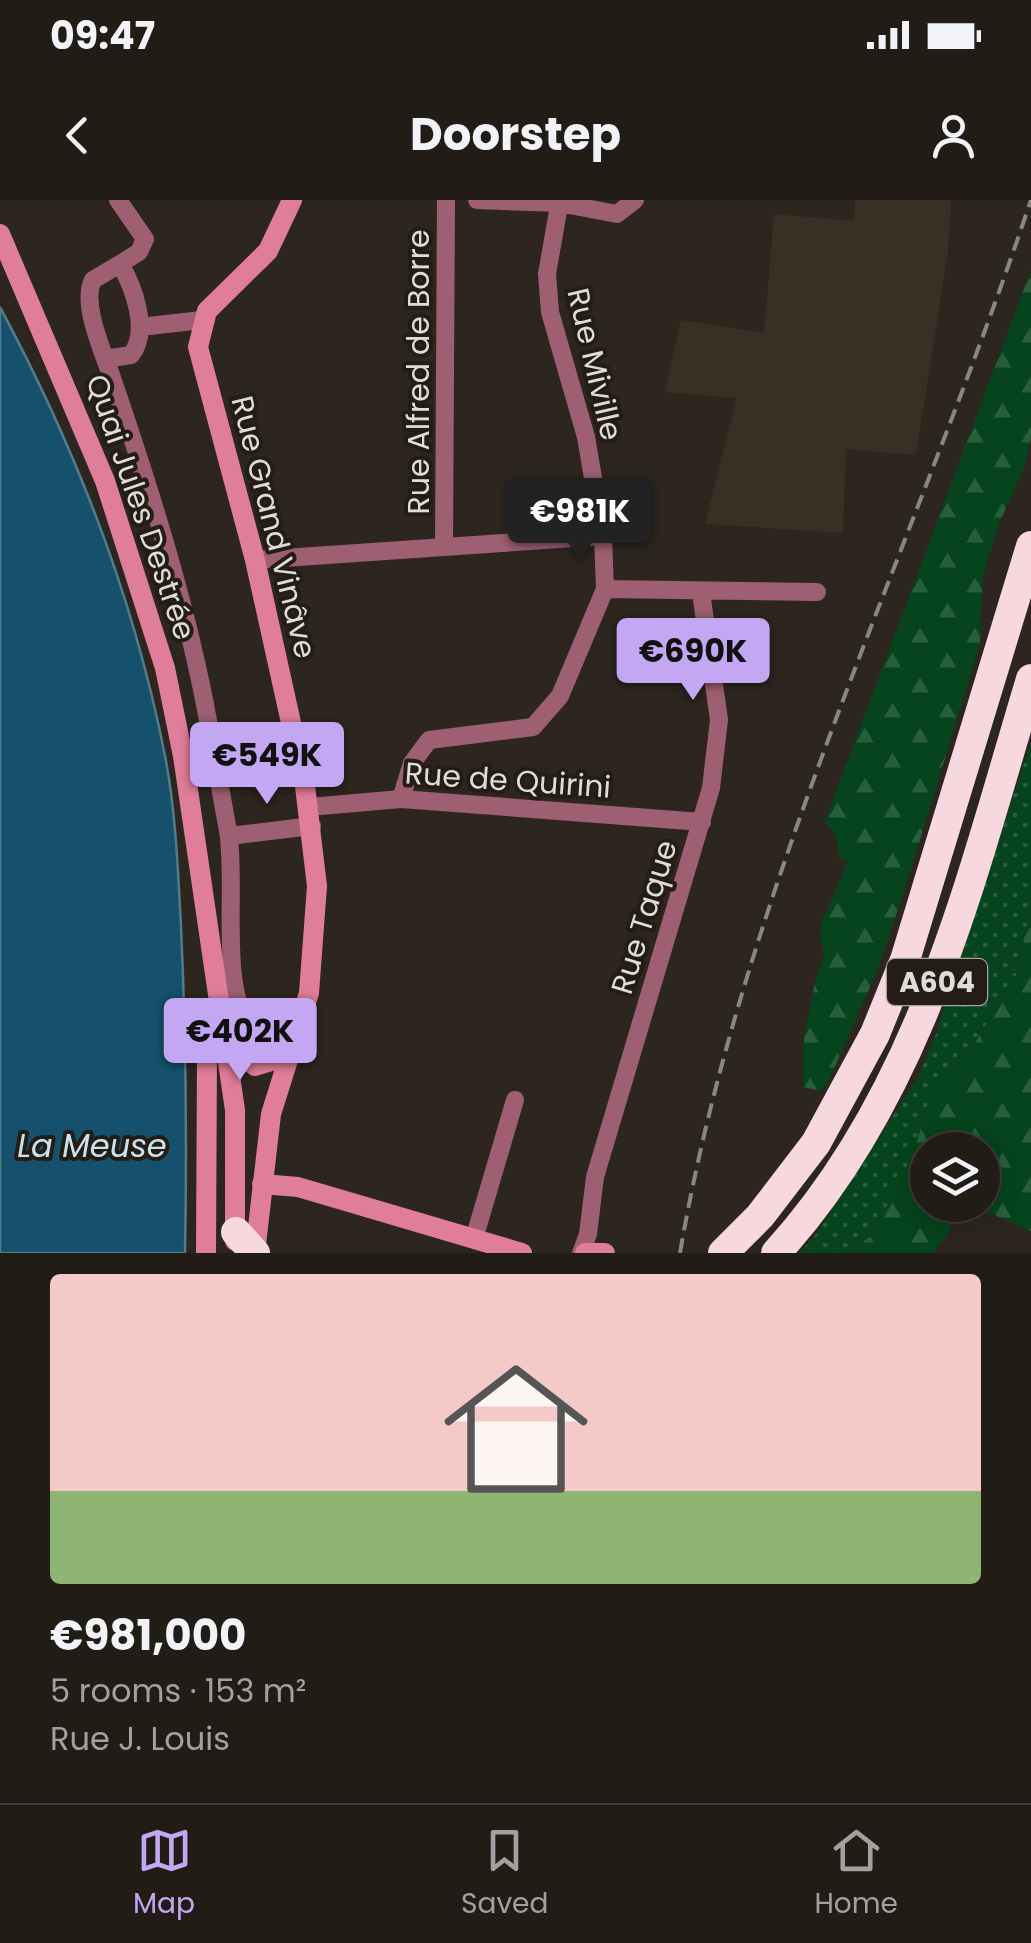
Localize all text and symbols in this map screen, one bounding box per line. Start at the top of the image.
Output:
text: 09:47 [50,9,155,62]
text: Doorstep [410,103,621,166]
icon: back [50,108,105,163]
icon: person [926,108,981,163]
street label: Rue Alfred de Borre [397,229,440,515]
street label: Rue Miville [557,284,633,444]
street label: Quai Jules Destrée [75,369,207,645]
street label: Rue Grand Vinâve [221,391,327,663]
pin: €981K [510,478,650,563]
text: €981K [530,488,630,533]
pin: €690K [623,618,763,703]
text: €690K [639,628,747,673]
pin: €549K [197,722,337,807]
text: €549K [212,732,322,777]
street label: Rue de Quirini [404,751,612,809]
street label: Rue Taque [600,835,688,999]
road number: A604 [887,959,987,1005]
pin: €402K [170,998,310,1083]
text: €402K [186,1008,294,1053]
water label: La Meuse [17,1123,167,1168]
map controls [910,1132,1000,1222]
button: layers [910,1132,1000,1222]
icon: home [426,1339,606,1519]
text: €981,000 [50,1606,246,1665]
text: 5 rooms · 153 m² [50,1668,306,1713]
text: Rue J. Louis [50,1716,230,1761]
tab: Map [133,1823,195,1925]
tab: Saved [461,1823,548,1925]
tab: Home [814,1823,898,1925]

